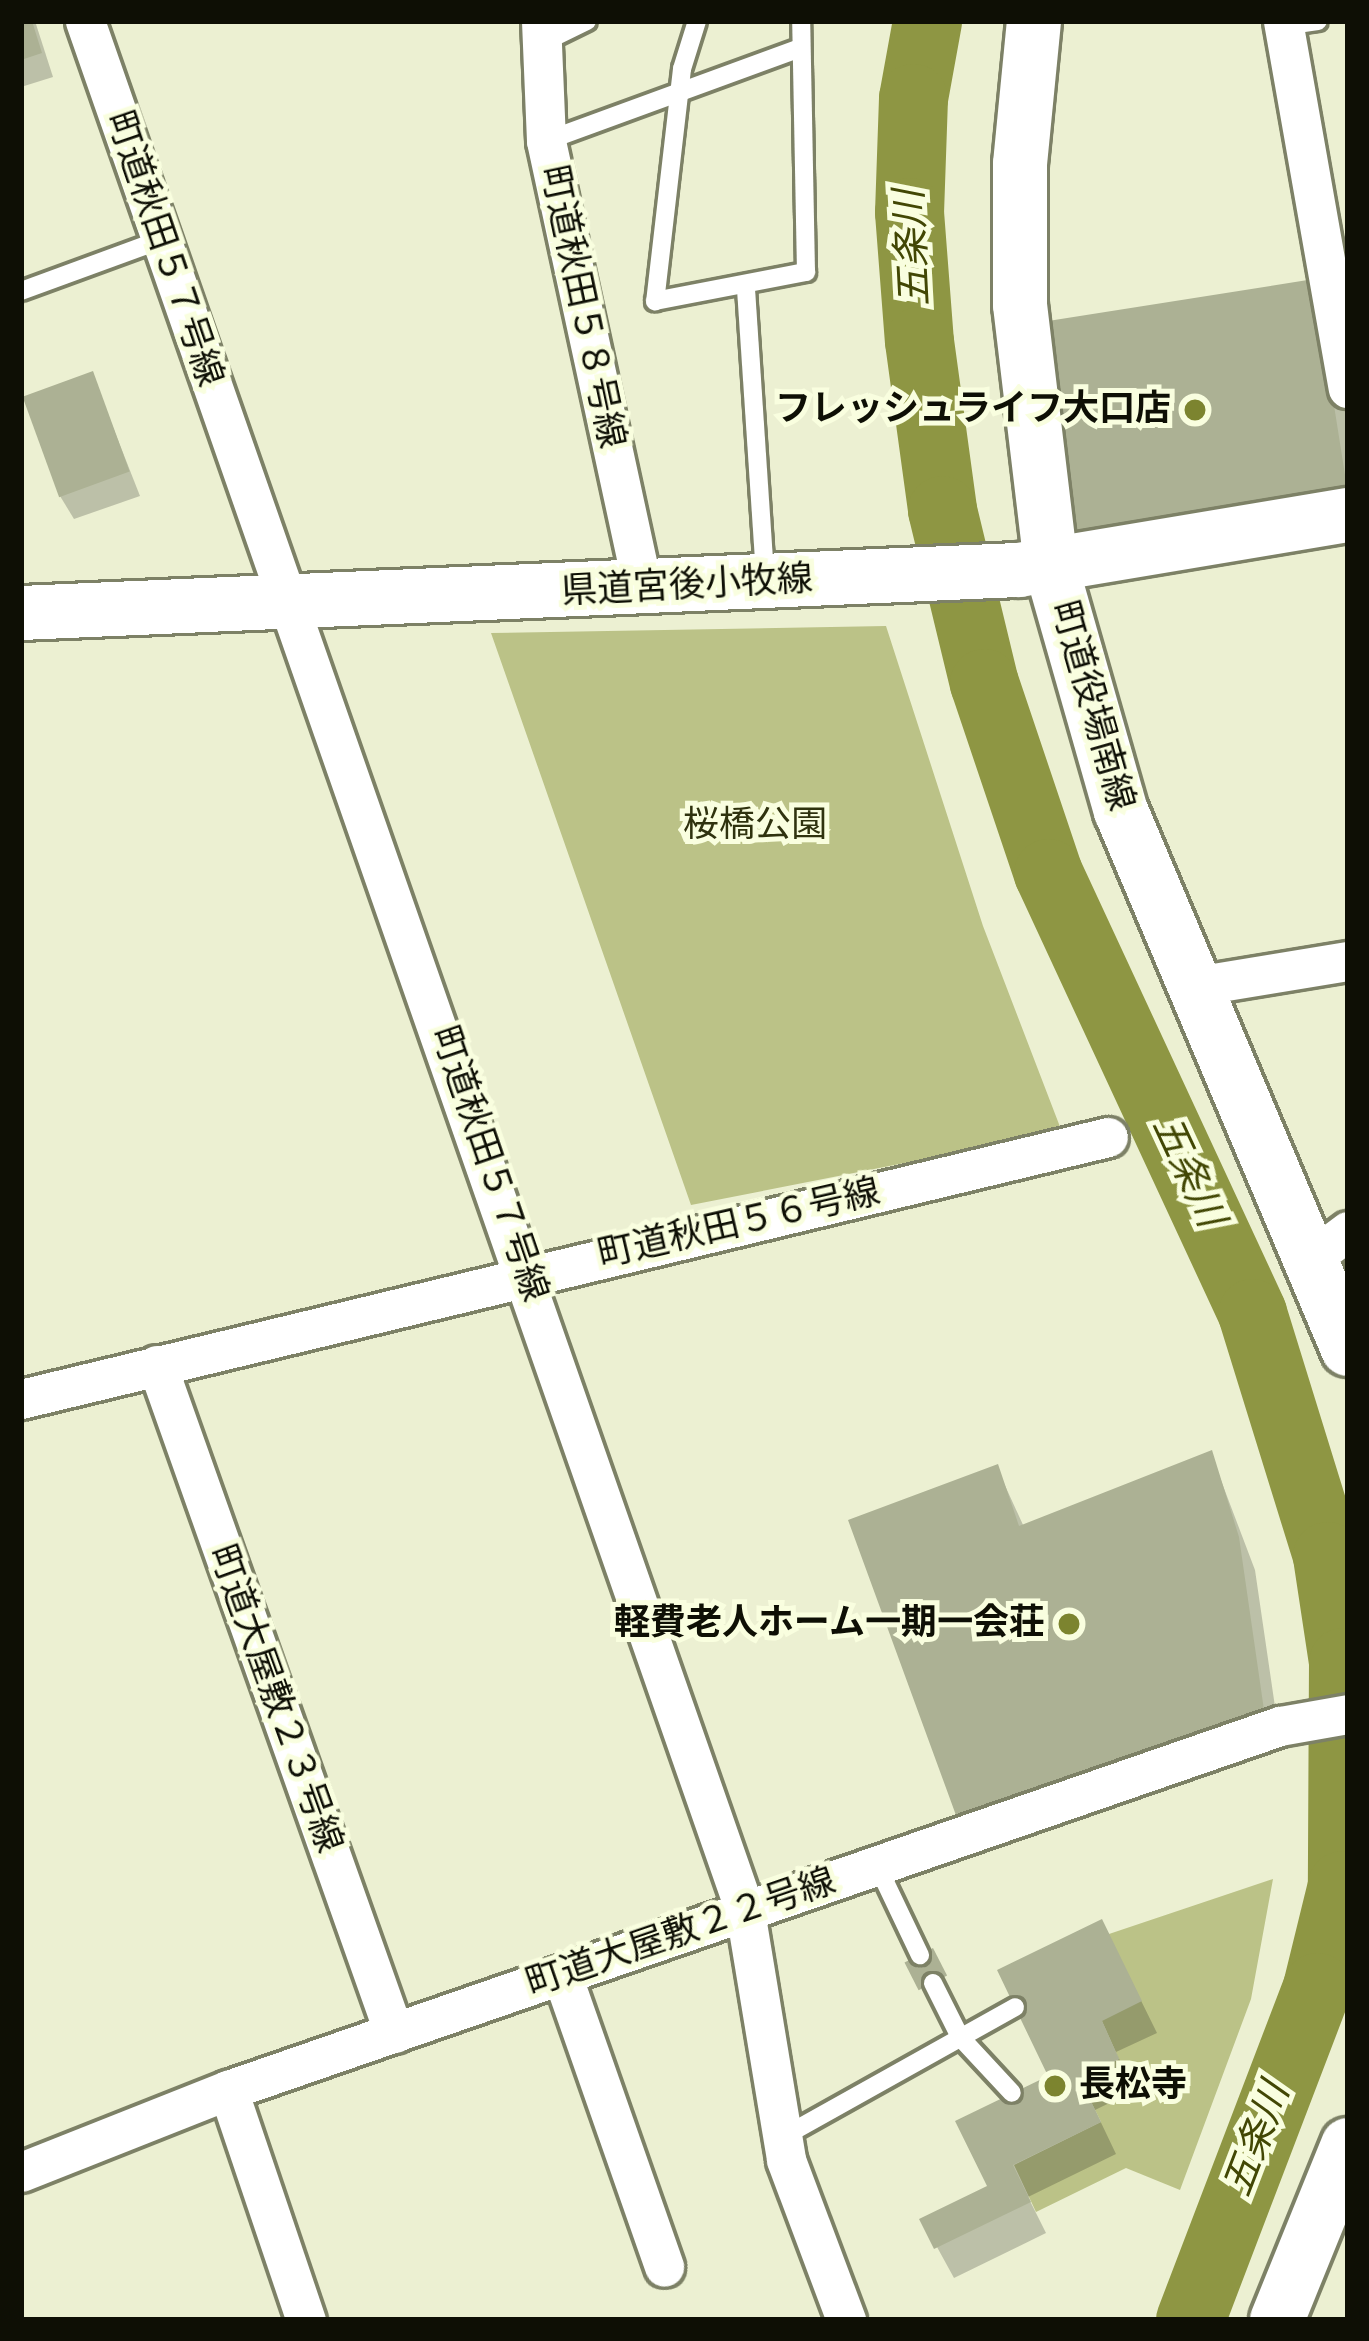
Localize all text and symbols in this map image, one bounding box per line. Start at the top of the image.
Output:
street label: 町道秋田５７号線 [97,106,231,392]
street label: 町道秋田５８号線 [531,162,633,452]
water label: 五条川 [888,188,940,308]
place label: フレッシュライフ大口店 [775,388,1171,432]
marker: フレッシュライフ大口店 [1182,397,1208,423]
street label: 県道宮後小牧線 [560,558,814,614]
street label: 町道役場南線 [1041,596,1143,816]
park label: 桜橋公園 [683,804,827,848]
street label: 町道秋田５７号線 [422,1021,556,1307]
water label: 五条川 [1141,1109,1233,1235]
street label: 町道秋田５６号線 [594,1171,884,1277]
street label: 町道大屋敷２３号線 [199,1539,351,1859]
place label: 軽費老人ホーム一期一会荘 [613,1602,1045,1646]
marker: 軽費老人ホーム一期一会荘 [1056,1611,1082,1637]
street label: 町道大屋敷２２号線 [521,1860,841,2006]
place label: 長松寺 [1079,2064,1187,2108]
marker: 長松寺 [1042,2073,1068,2099]
water label: 五条川 [1215,2077,1301,2203]

